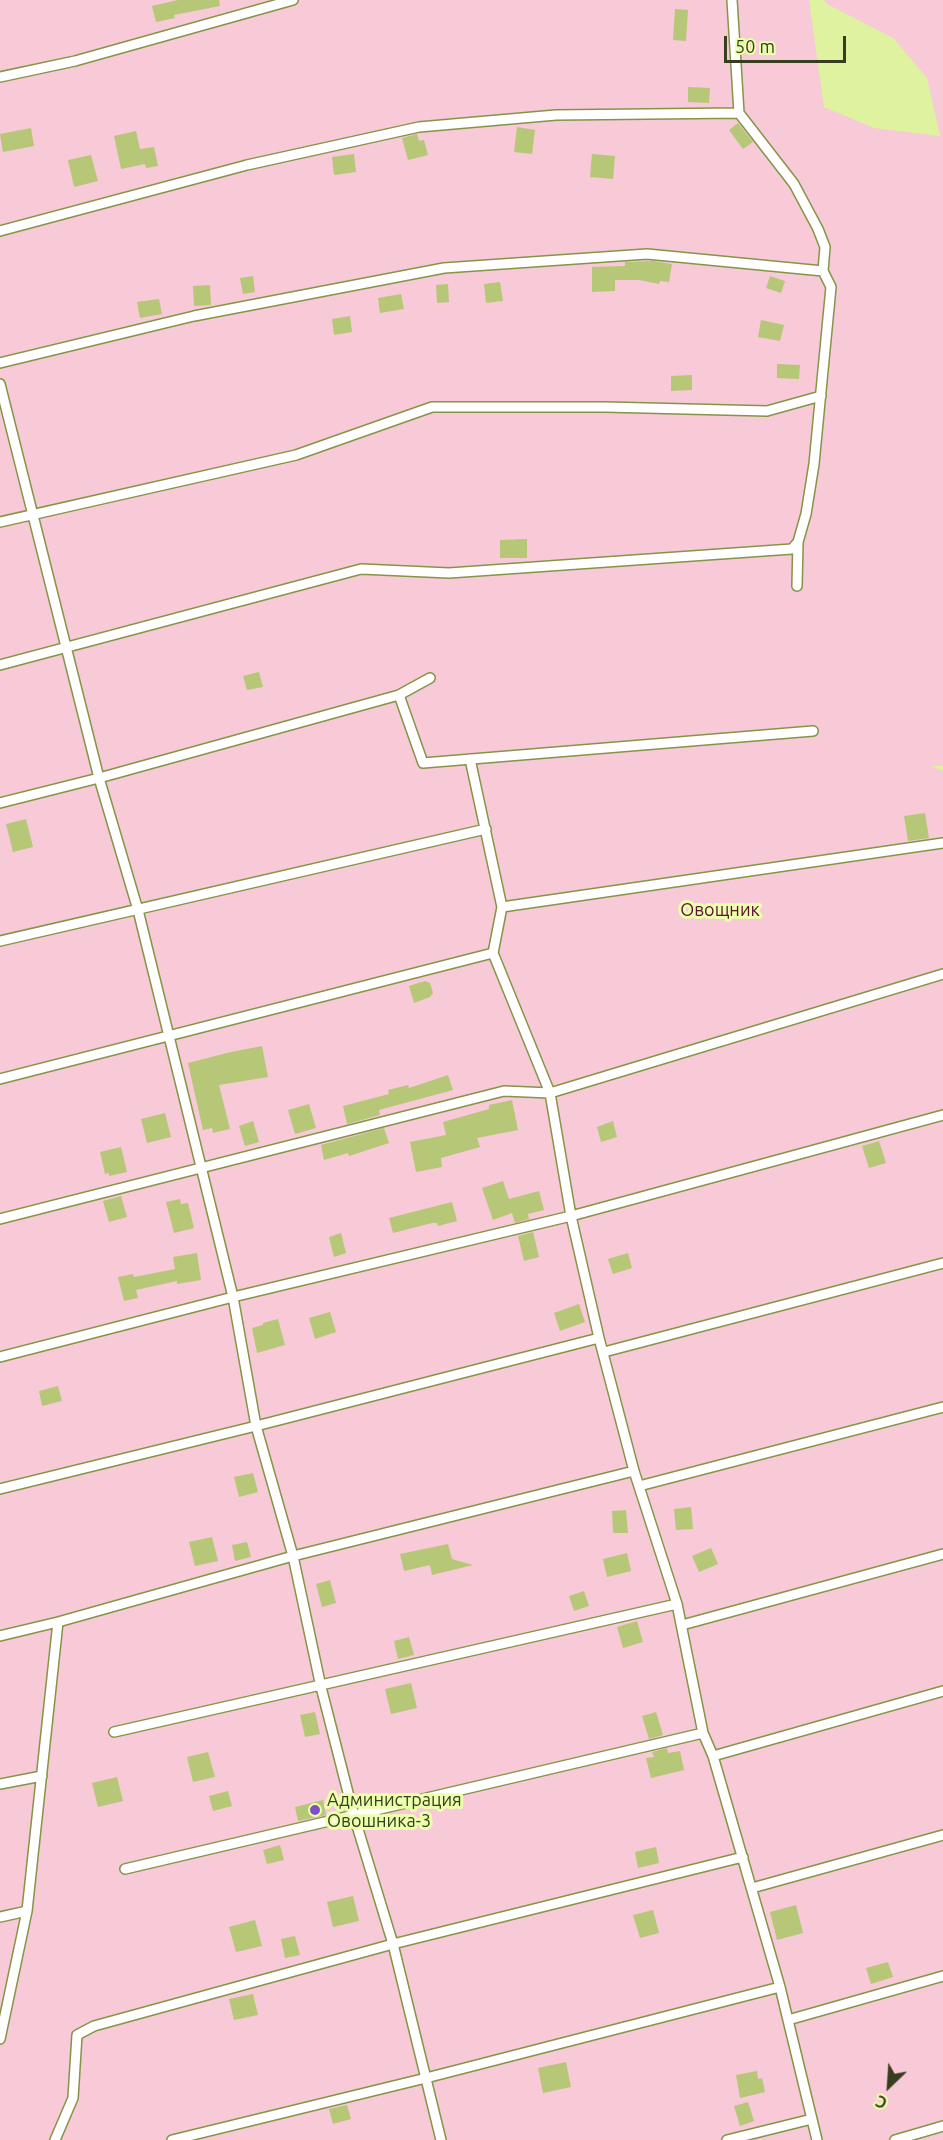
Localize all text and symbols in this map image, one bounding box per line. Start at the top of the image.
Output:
scale bar [727,24,848,62]
text: 50 m [735,36,775,56]
park label: Овощник [680,899,760,921]
place label: Администрация Овошника-3 [327,1789,462,1832]
marker: Администрация Овошника-3 [308,1803,322,1817]
north arrow [859,2056,919,2116]
text: С [873,2092,890,2113]

